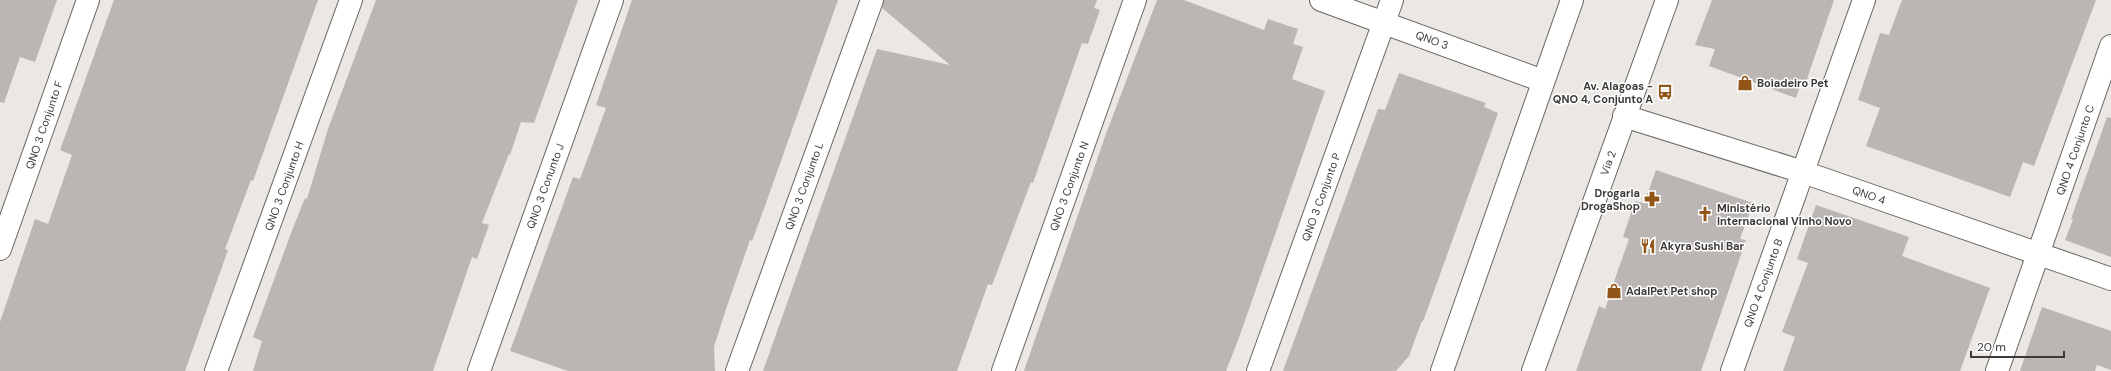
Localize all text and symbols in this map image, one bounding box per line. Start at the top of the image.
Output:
street label: QNO 3 [1414,28,1450,52]
shop icon: Boiadeiro Pet [1736,74,1754,92]
place label: Boiadeiro Pet [1757,76,1829,90]
street label: QNO 3 Conjunto F [22,79,66,171]
place label: Av. Alagoas - QNO 4, Conjunto A [1553,79,1653,106]
bus stop icon: Av. Alagoas - QNO 4, Conjunto A [1656,83,1674,101]
street label: QNO 4 Conjunto C [2053,103,2097,197]
street label: QNO 3 Conjunto H [261,139,307,233]
street label: QNO 3 Conjunto N [1046,139,1092,233]
street label: QNO 3 Conjunto L [782,140,826,232]
street label: QNO 3 Conunto J [523,142,567,230]
street label: Via 2 [1597,149,1619,177]
street label: QNO 3 Conjunto P [1299,151,1343,243]
street label: QNO 4 [1851,183,1888,207]
place label: Drogaria DrogaShop [1581,186,1640,213]
pharmacy icon: Drogaria DrogaShop [1643,190,1661,208]
place label: Ministério Internacional Vinho Novo [1717,201,1852,228]
church icon: Ministério Internacional Vinho Novo [1696,205,1714,223]
street label: QNO 4 Conjunto B [1740,236,1786,329]
restaurant icon: Akyra Sushi Bar [1639,237,1657,255]
place label: Akyra Sushi Bar [1660,239,1744,253]
shop icon: AdalPet Pet shop [1605,282,1623,300]
place label: AdalPet Pet shop [1626,284,1717,298]
scale bar [1971,333,2064,359]
text: 20 m [1977,339,2006,355]

